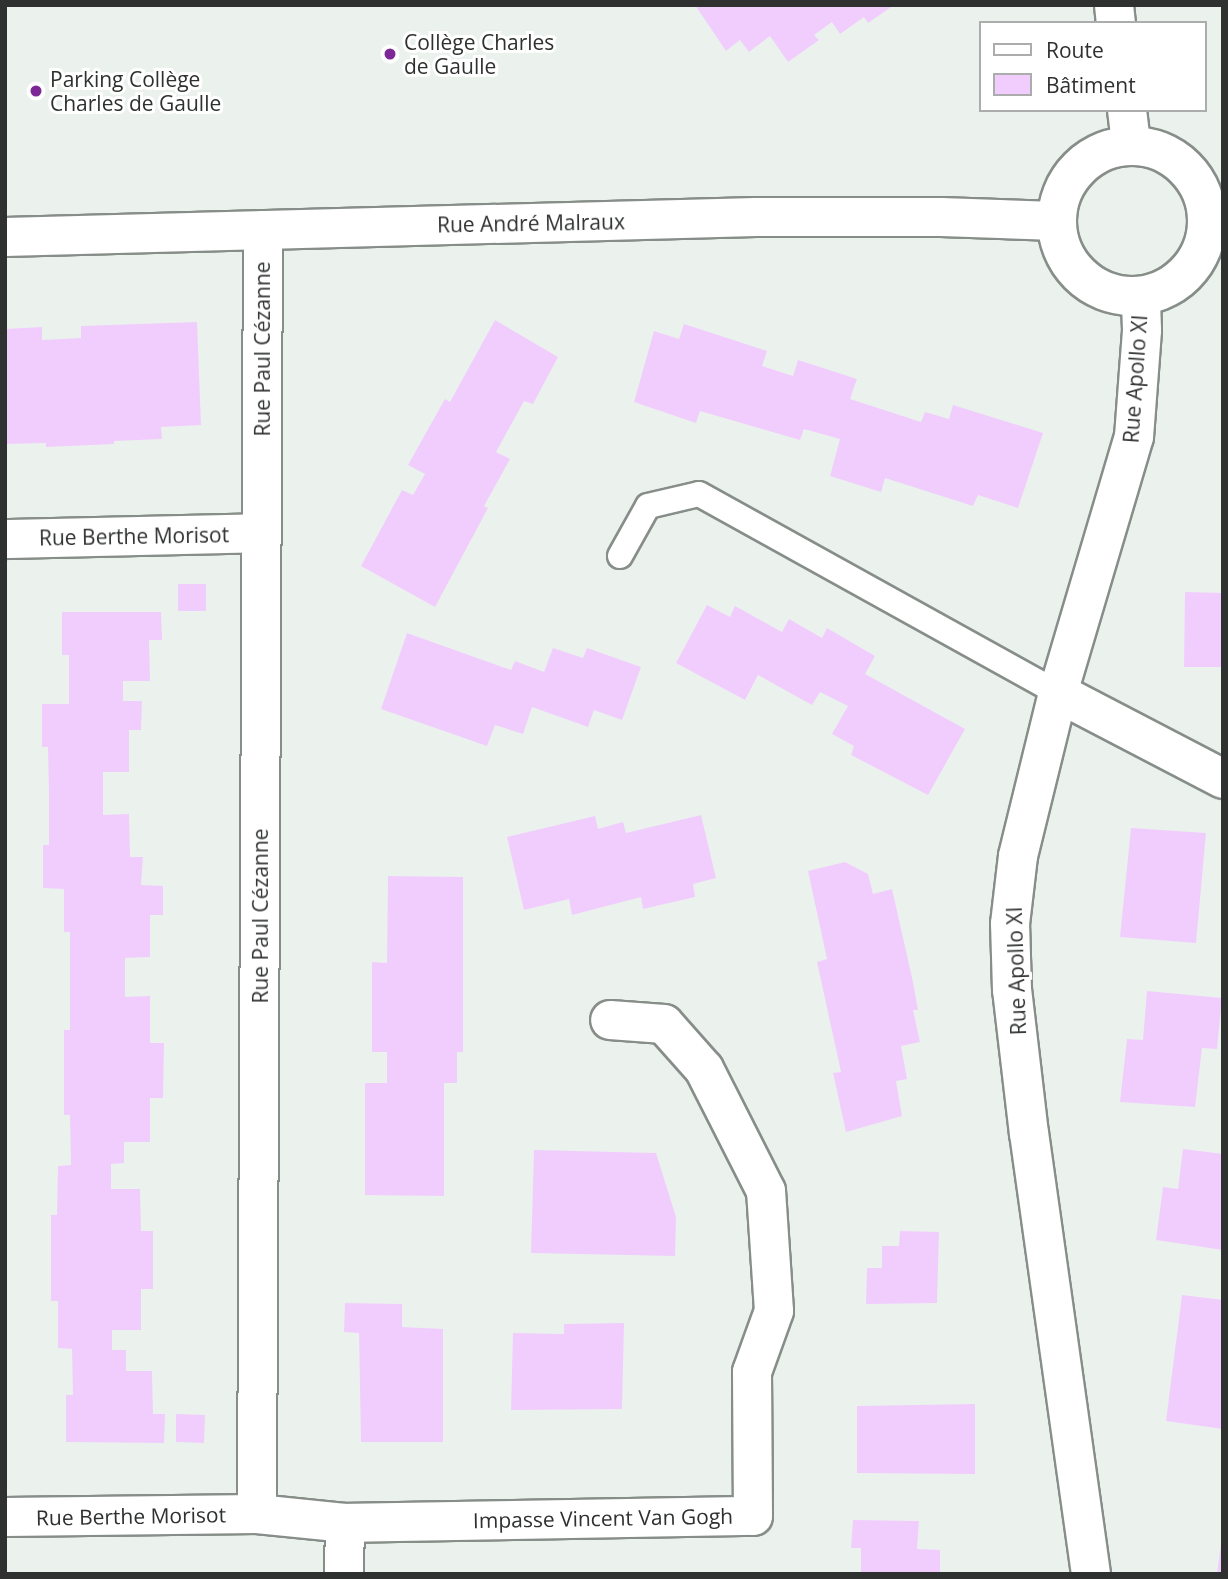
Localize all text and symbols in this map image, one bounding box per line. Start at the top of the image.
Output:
legend [979,21,1207,112]
place label: Collège Charles de Gaulle [404,29,554,79]
text: Route [1046,36,1104,64]
marker: Collège Charles de Gaulle [382,46,398,62]
place label: Parking Collège Charles de Gaulle [50,66,221,116]
text: Bâtiment [1046,71,1136,99]
marker: Parking Collège Charles de Gaulle [28,83,44,99]
street label: Rue André Malraux [437,209,625,237]
street label: Rue Paul Cézanne [249,261,275,437]
street label: Rue Apollo XI [1118,314,1152,444]
street label: Rue Berthe Morisot [39,522,229,550]
street label: Rue Paul Cézanne [247,828,273,1004]
street label: Rue Apollo XI [1001,906,1031,1036]
street label: Rue Berthe Morisot [36,1502,226,1530]
street label: Impasse Vincent Van Gogh [473,1503,733,1533]

